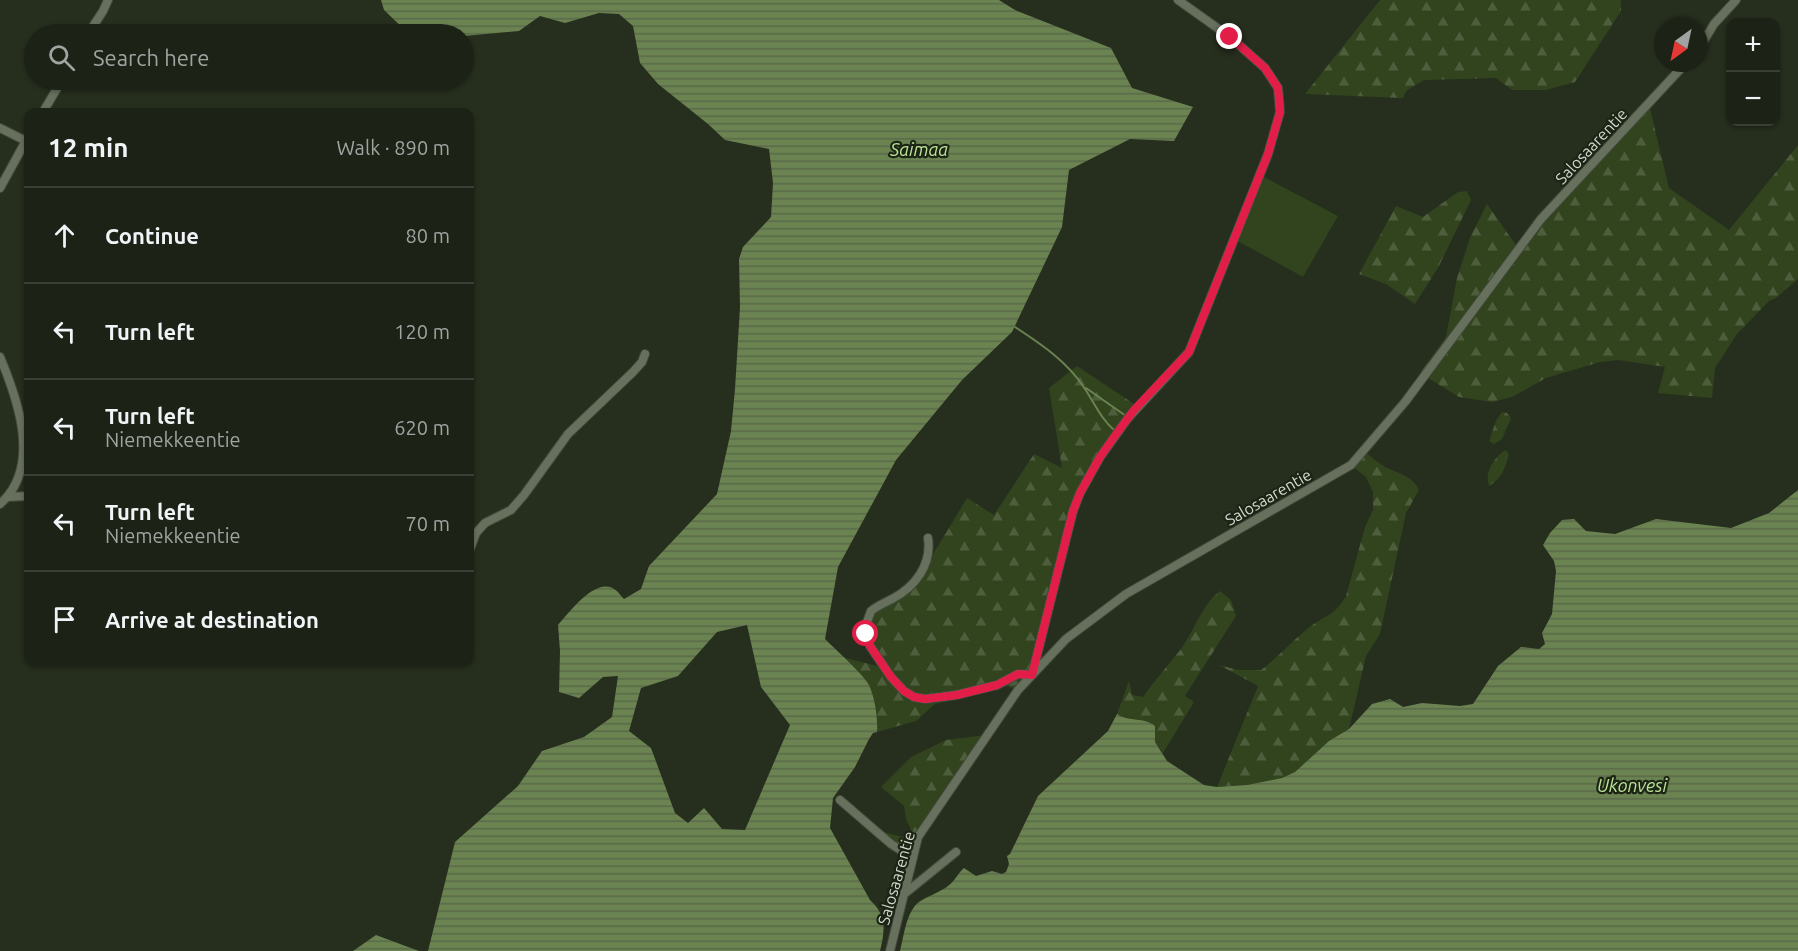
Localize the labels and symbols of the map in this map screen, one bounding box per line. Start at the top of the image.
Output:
north arrow [1654,18,1708,72]
route end [1216,23,1242,49]
street label: Salosaarentie [1551,105,1631,187]
water label: Saimaa [889,139,948,159]
street label: Salosaarentie [1222,465,1314,529]
route start [852,620,878,646]
water label: Ukonvesi [1597,775,1668,795]
street label: Salosaarentie [874,829,918,927]

